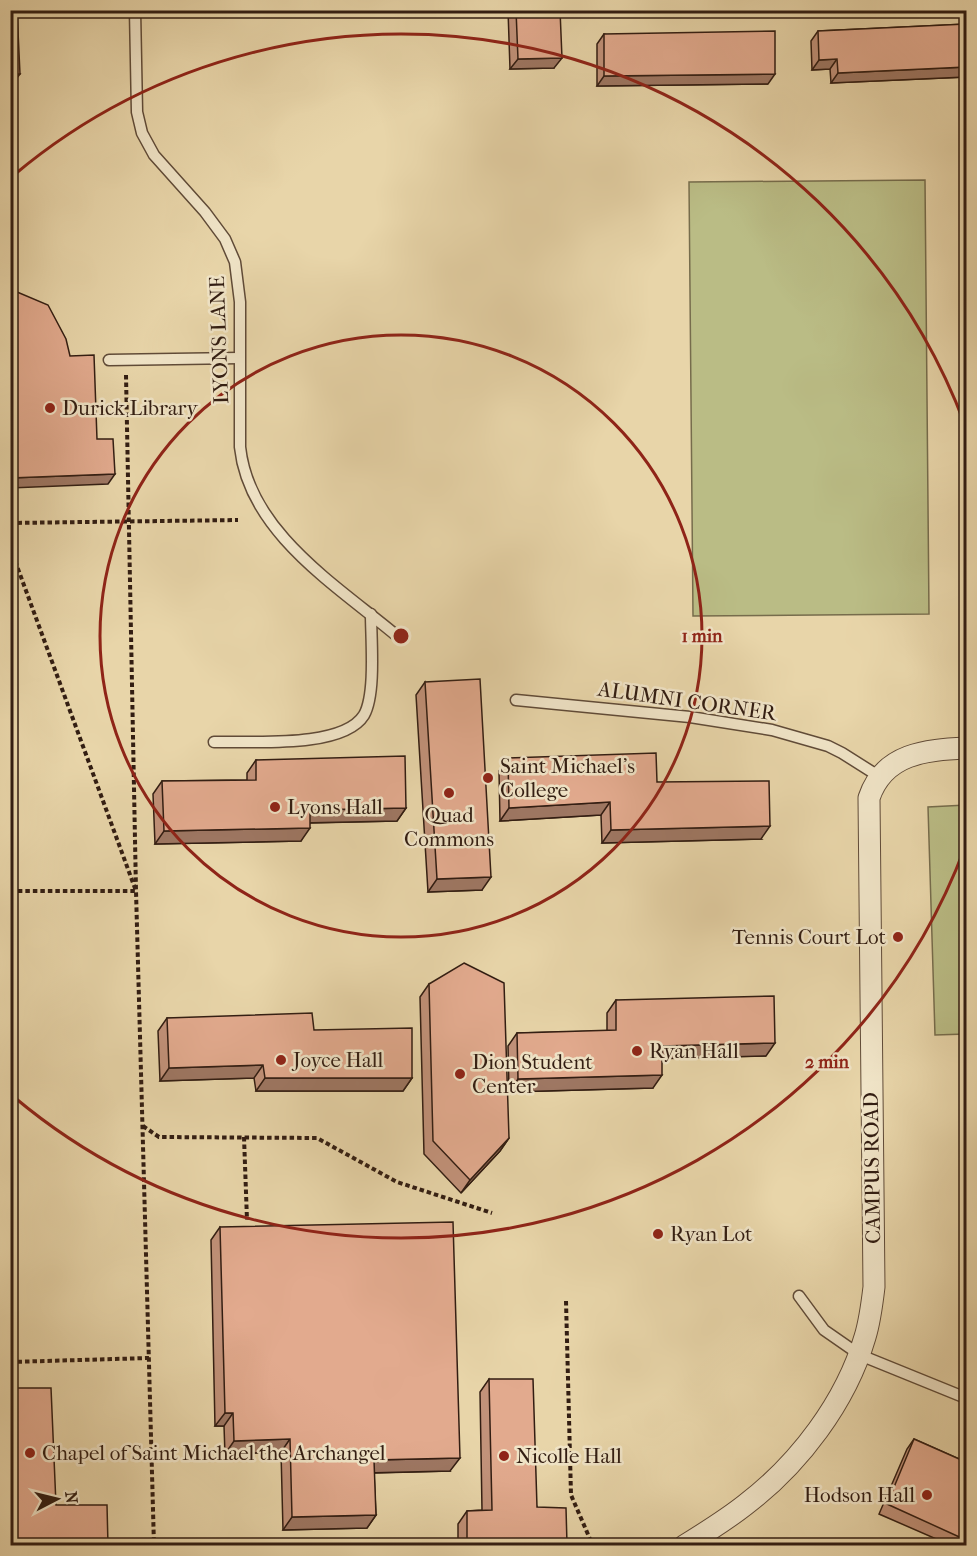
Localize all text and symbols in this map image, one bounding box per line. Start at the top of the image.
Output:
street label: LYONS LANE [205,275,233,405]
place label: Durick Library [62,396,199,420]
marker: Durick Library [43,401,57,415]
centre of rings [391,626,411,646]
text: 1 min [681,626,723,647]
street label: ALUMNI CORNER [595,676,778,726]
place label: Saint Michael's College [500,754,635,802]
marker: Saint Michael's College [481,771,495,785]
marker: Quad Commons [442,786,456,800]
place label: Lyons Hall [287,795,383,819]
marker: Lyons Hall [268,800,282,814]
place label: Quad Commons [404,803,494,851]
place label: Tennis Court Lot [732,925,886,949]
marker: Tennis Court Lot [891,930,905,944]
place label: Ryan Hall [649,1039,739,1063]
marker: Ryan Hall [630,1044,644,1058]
place label: Joyce Hall [291,1048,384,1072]
place label: Dion Student Center [472,1050,593,1098]
text: 2 min [805,1052,849,1073]
marker: Joyce Hall [274,1053,288,1067]
marker: Dion Student Center [453,1067,467,1081]
street label: CAMPUS ROAD [859,1092,885,1244]
place label: Ryan Lot [670,1222,753,1246]
marker: Ryan Lot [651,1227,665,1241]
place label: Chapel of Saint Michael the Archangel [42,1441,386,1465]
place label: Nicolle Hall [516,1444,622,1468]
marker: Chapel of Saint Michael the Archangel [23,1446,37,1460]
marker: Nicolle Hall [497,1449,511,1463]
north arrow [27,1469,87,1529]
place label: Hodson Hall [804,1483,915,1507]
marker: Hodson Hall [920,1488,934,1502]
text: N [61,1490,82,1505]

